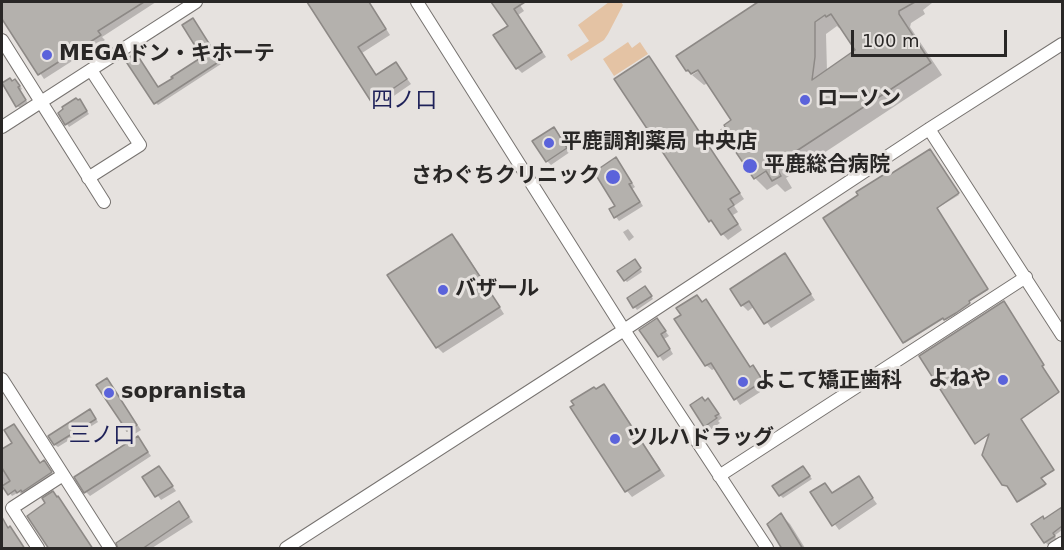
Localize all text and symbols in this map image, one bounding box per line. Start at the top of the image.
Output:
scale bar [854,18,1010,56]
text: 100 m [862,30,920,51]
place label: MEGAドン・キホーテ [59,42,275,68]
marker: MEGAドン・キホーテ [40,48,54,62]
place label: ローソン [817,87,901,113]
district label: 四ノ口 [371,88,437,114]
marker: ローソン [798,93,812,107]
place label: 平鹿調剤薬局 中央店 [561,130,757,156]
marker: 平鹿調剤薬局 中央店 [542,136,556,150]
place label: 平鹿総合病院 [764,153,890,179]
marker: 平鹿総合病院 [741,157,759,175]
place label: さわぐちクリニック [411,164,600,190]
marker: さわぐちクリニック [604,168,622,186]
place label: バザール [455,277,539,303]
marker: バザール [436,283,450,297]
place label: よねや [928,367,991,393]
place label: よこて矯正歯科 [755,369,902,395]
marker: よねや [996,373,1010,387]
marker: よこて矯正歯科 [736,375,750,389]
place label: sopranista [121,380,246,406]
marker: sopranista [102,386,116,400]
district label: 三ノ口 [69,423,135,449]
place label: ツルハドラッグ [627,426,774,452]
marker: ツルハドラッグ [608,432,622,446]

